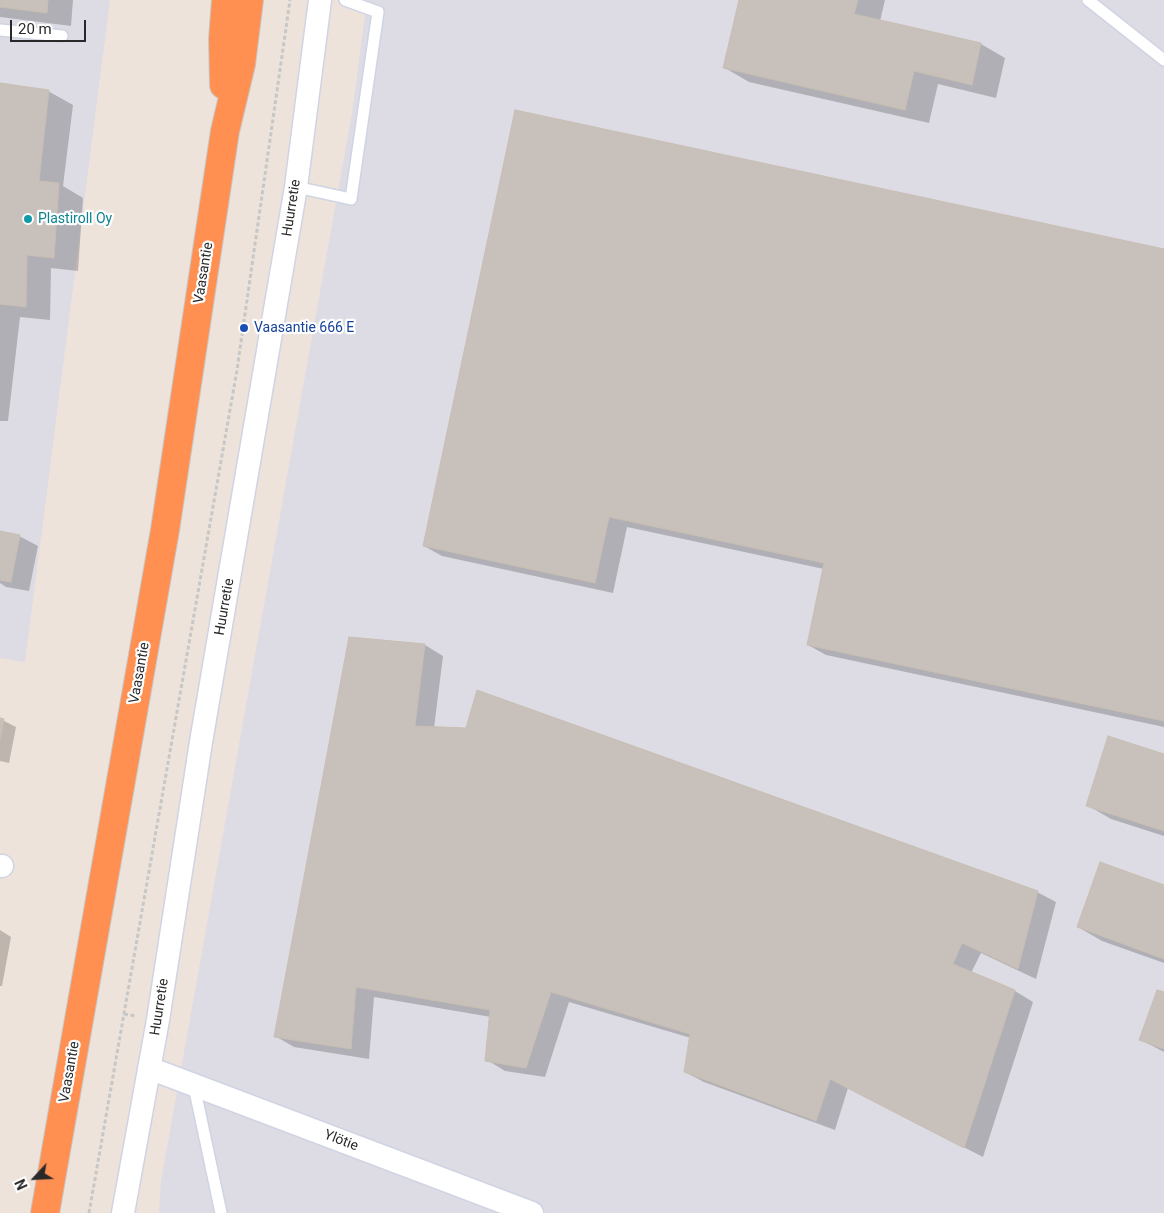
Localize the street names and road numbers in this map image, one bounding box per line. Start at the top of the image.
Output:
street label: Huurretie [279,178,305,238]
street label: Vaasantie [191,241,217,305]
street label: Huurretie [212,577,238,637]
street label: Vaasantie [126,641,154,705]
street label: Huurretie [147,977,173,1037]
street label: Vaasantie [56,1040,84,1104]
street label: Ylötie [322,1127,360,1155]

